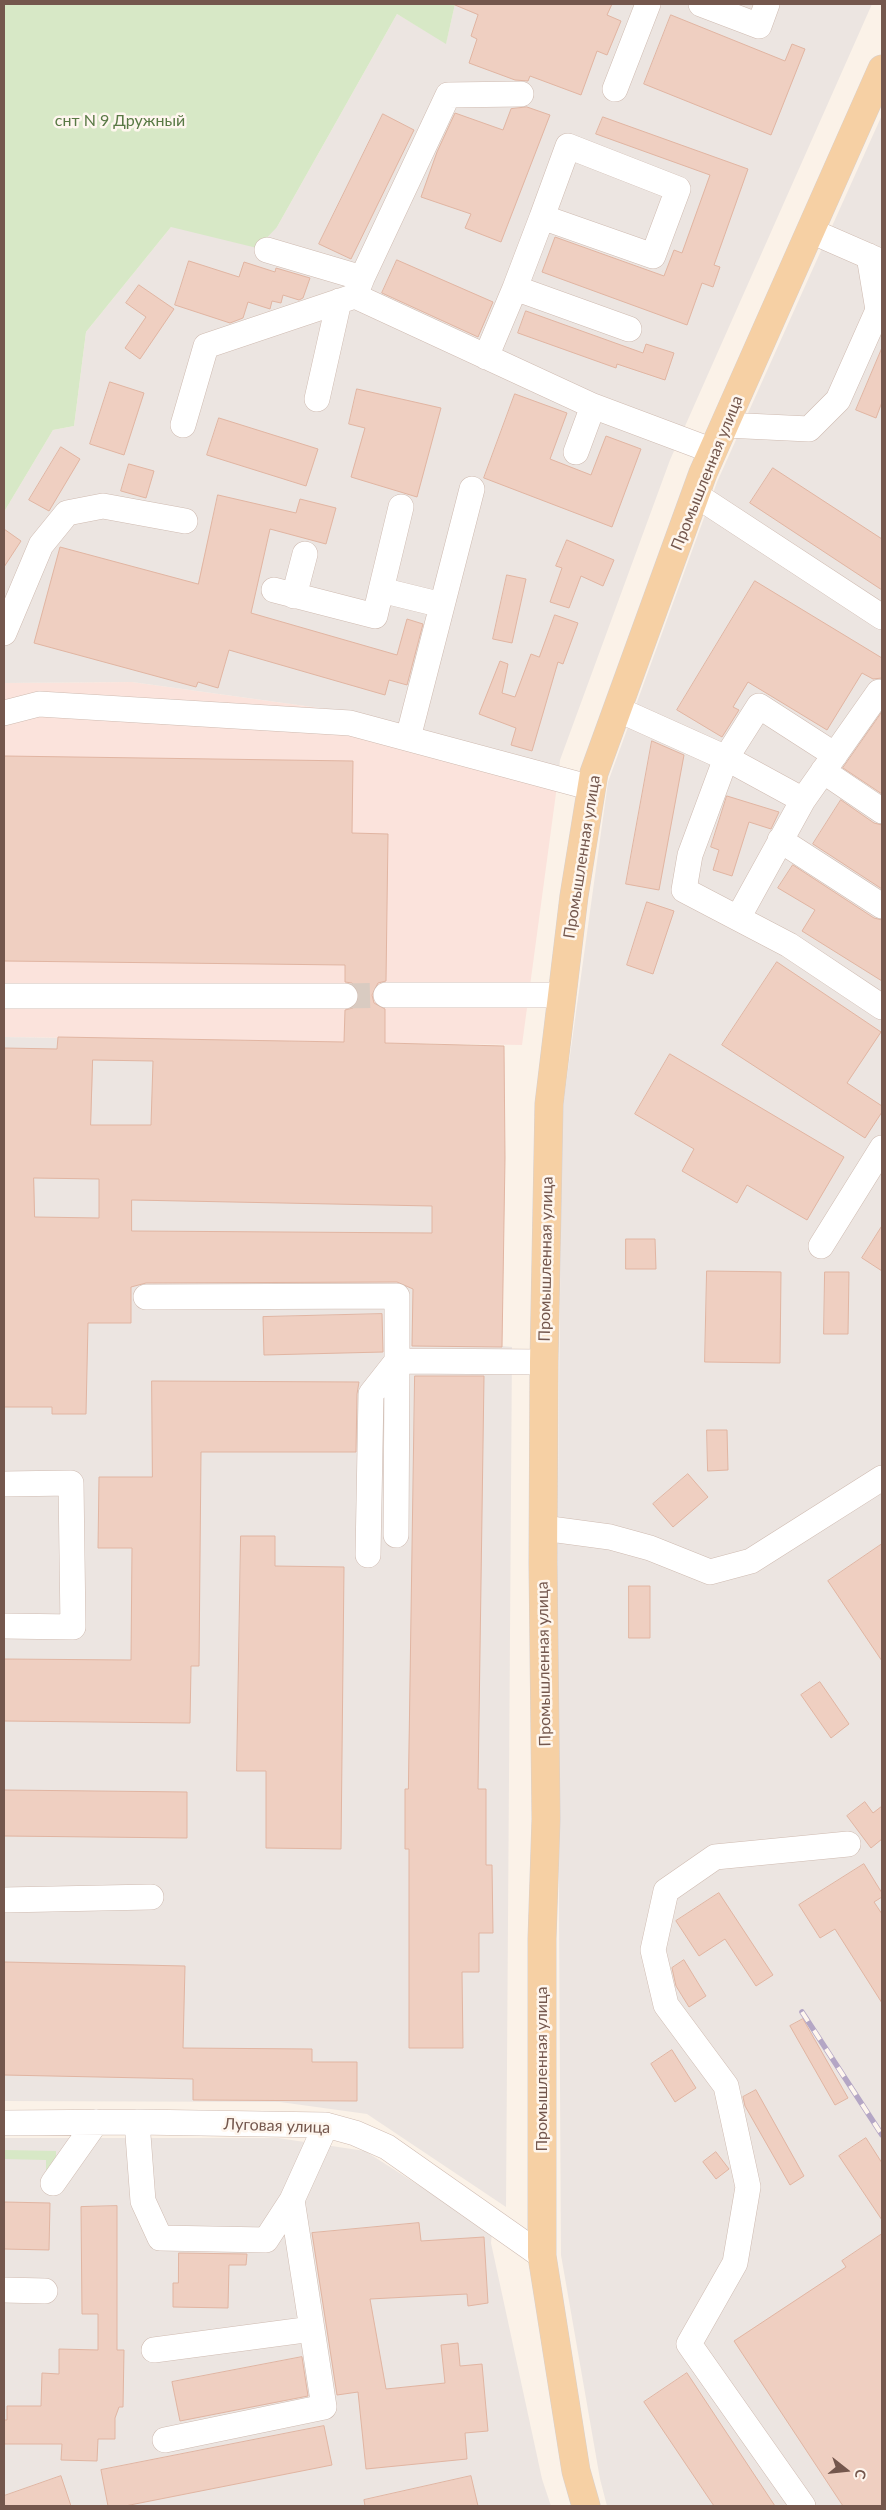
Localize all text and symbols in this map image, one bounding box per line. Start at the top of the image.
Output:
park label: снт N 9 Дружный [55,111,185,131]
street label: Промышленная улица [667,393,747,553]
street label: Промышленная улица [560,774,604,940]
street label: Промышленная улица [535,1176,557,1342]
street label: Промышленная улица [533,1581,555,1747]
street label: Промышленная улица [532,1986,552,2152]
street label: Луговая улица [223,2115,331,2137]
north arrow [821,2445,871,2495]
text: С [851,2467,870,2481]

